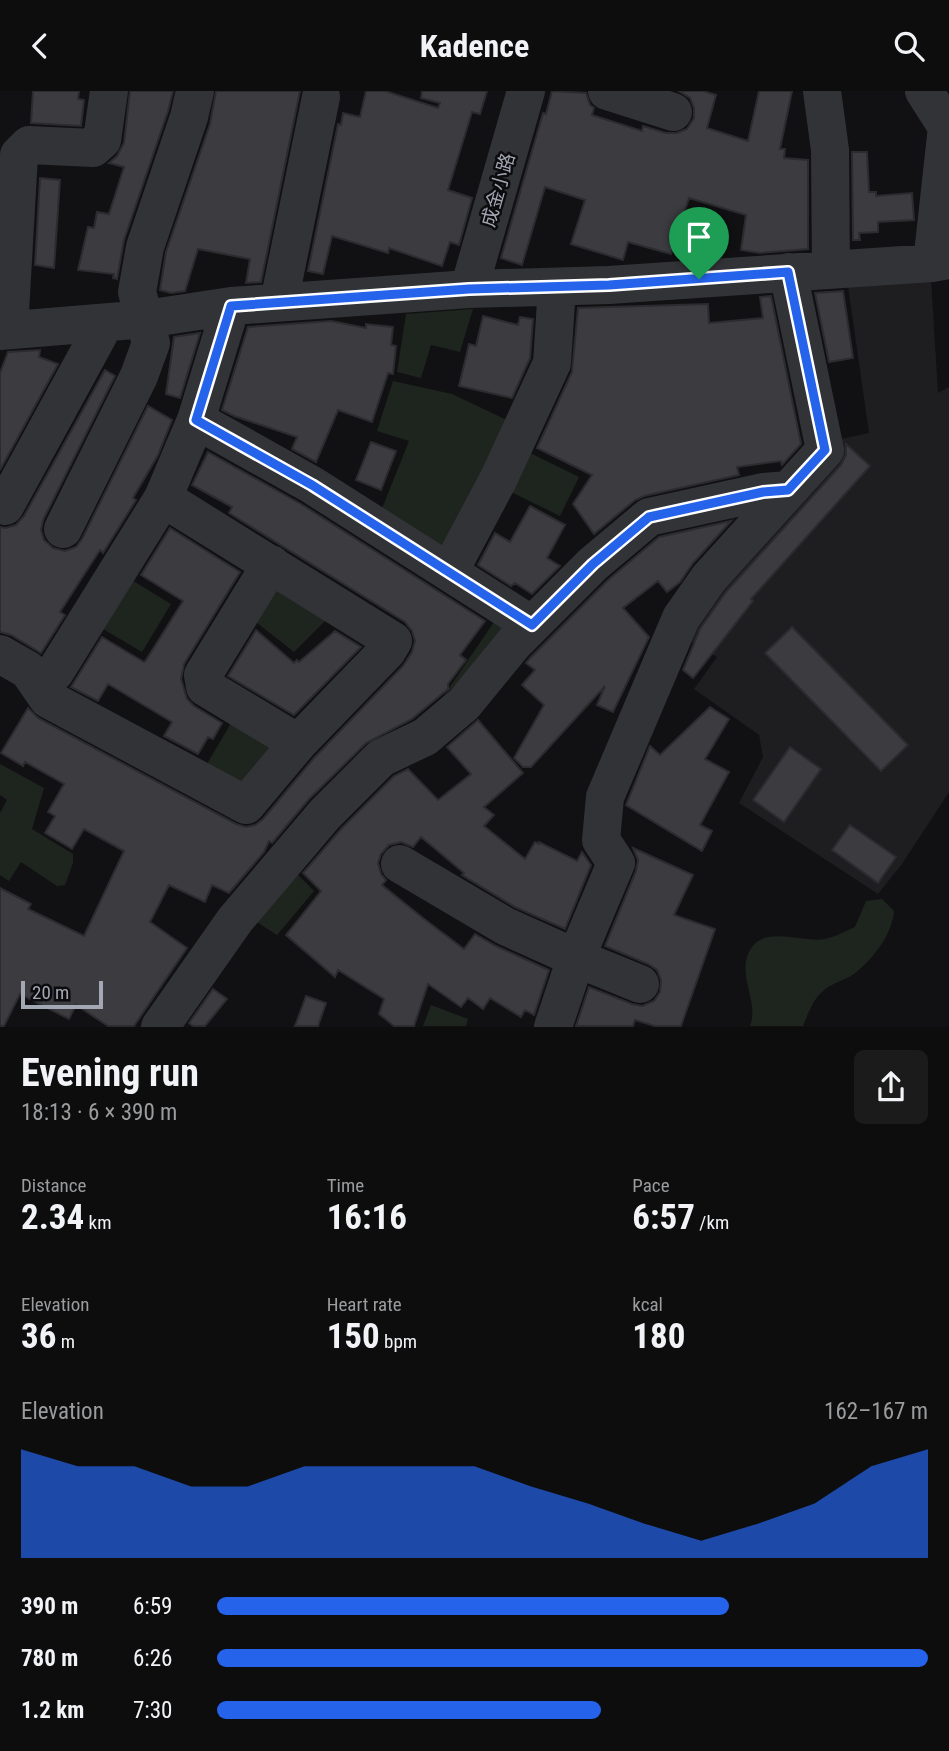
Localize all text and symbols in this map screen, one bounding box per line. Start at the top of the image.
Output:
icon: back [21,27,59,65]
text: Kadence [420,27,529,65]
icon: search [890,27,928,65]
street label: 成金小路 [476,150,520,230]
pin [669,207,729,279]
icon: arrive [680,218,718,256]
scale bar [21,977,103,1009]
text: 20 m [32,981,69,1004]
button: share [854,1050,928,1124]
text: Evening run [21,1051,199,1095]
text: 18:13 · 6 × 390 m [21,1099,177,1126]
text: Distance [21,1174,86,1197]
text: Time [327,1174,364,1197]
text: Pace [632,1174,670,1197]
text: 2.34 [21,1197,84,1238]
text: 16:16 [327,1197,407,1238]
text: 6:57 [632,1197,695,1238]
text: km [84,1211,111,1234]
text: /km [695,1211,729,1234]
text: Elevation [21,1293,89,1316]
text: Heart rate [327,1293,402,1316]
text: kcal [632,1293,663,1316]
text: 36 [21,1316,56,1357]
text: 150 [327,1316,380,1357]
text: 180 [632,1316,685,1357]
text: m [56,1330,75,1353]
text: bpm [380,1330,417,1353]
text: Elevation [21,1398,104,1425]
text: 162–167 m [824,1398,928,1425]
text: 390 m [21,1593,78,1620]
text: 6:59 [133,1593,172,1620]
text: 780 m [21,1645,78,1672]
text: 6:26 [133,1645,172,1672]
text: 1.2 km [21,1697,84,1724]
text: 7:30 [133,1697,172,1724]

